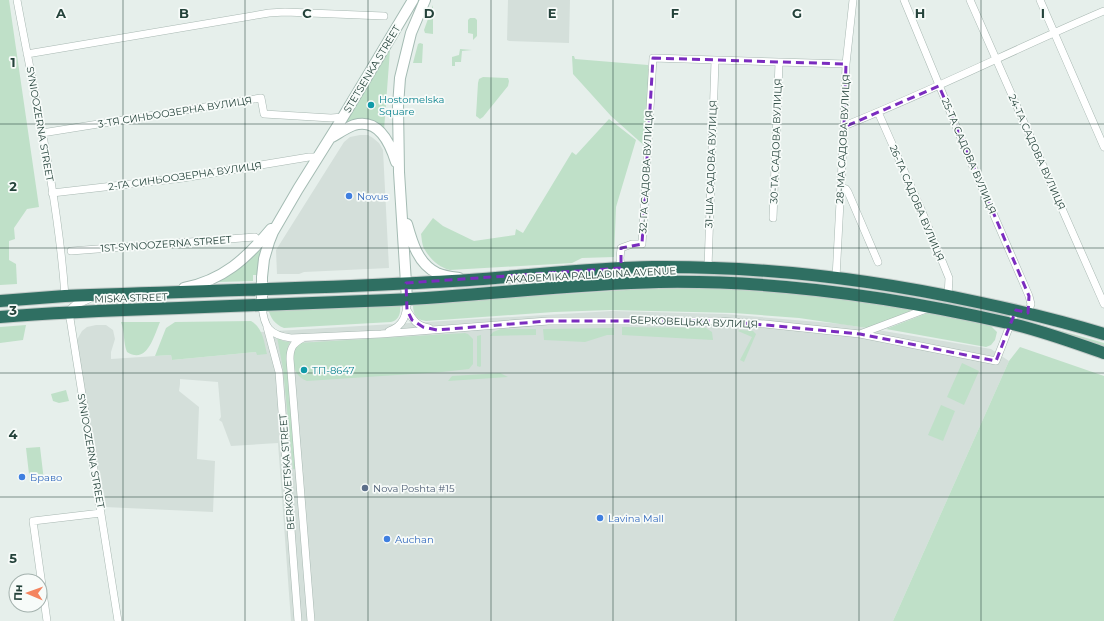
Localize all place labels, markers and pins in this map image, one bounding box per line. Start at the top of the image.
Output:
place label: Hostomelska Square [379,93,444,118]
marker: Hostomelska Square [366,100,376,110]
place label: Novus [357,190,388,203]
marker: Novus [344,191,354,201]
place label: ТП-8647 [312,364,355,377]
marker: ТП-8647 [299,365,309,375]
place label: Браво [30,471,62,484]
marker: Браво [17,472,27,482]
place label: Nova Poshta #15 [373,482,455,495]
marker: Nova Poshta #15 [360,483,370,493]
place label: Lavina Mall [608,512,664,525]
marker: Lavina Mall [595,513,605,523]
place label: Auchan [395,533,434,546]
marker: Auchan [382,534,392,544]

